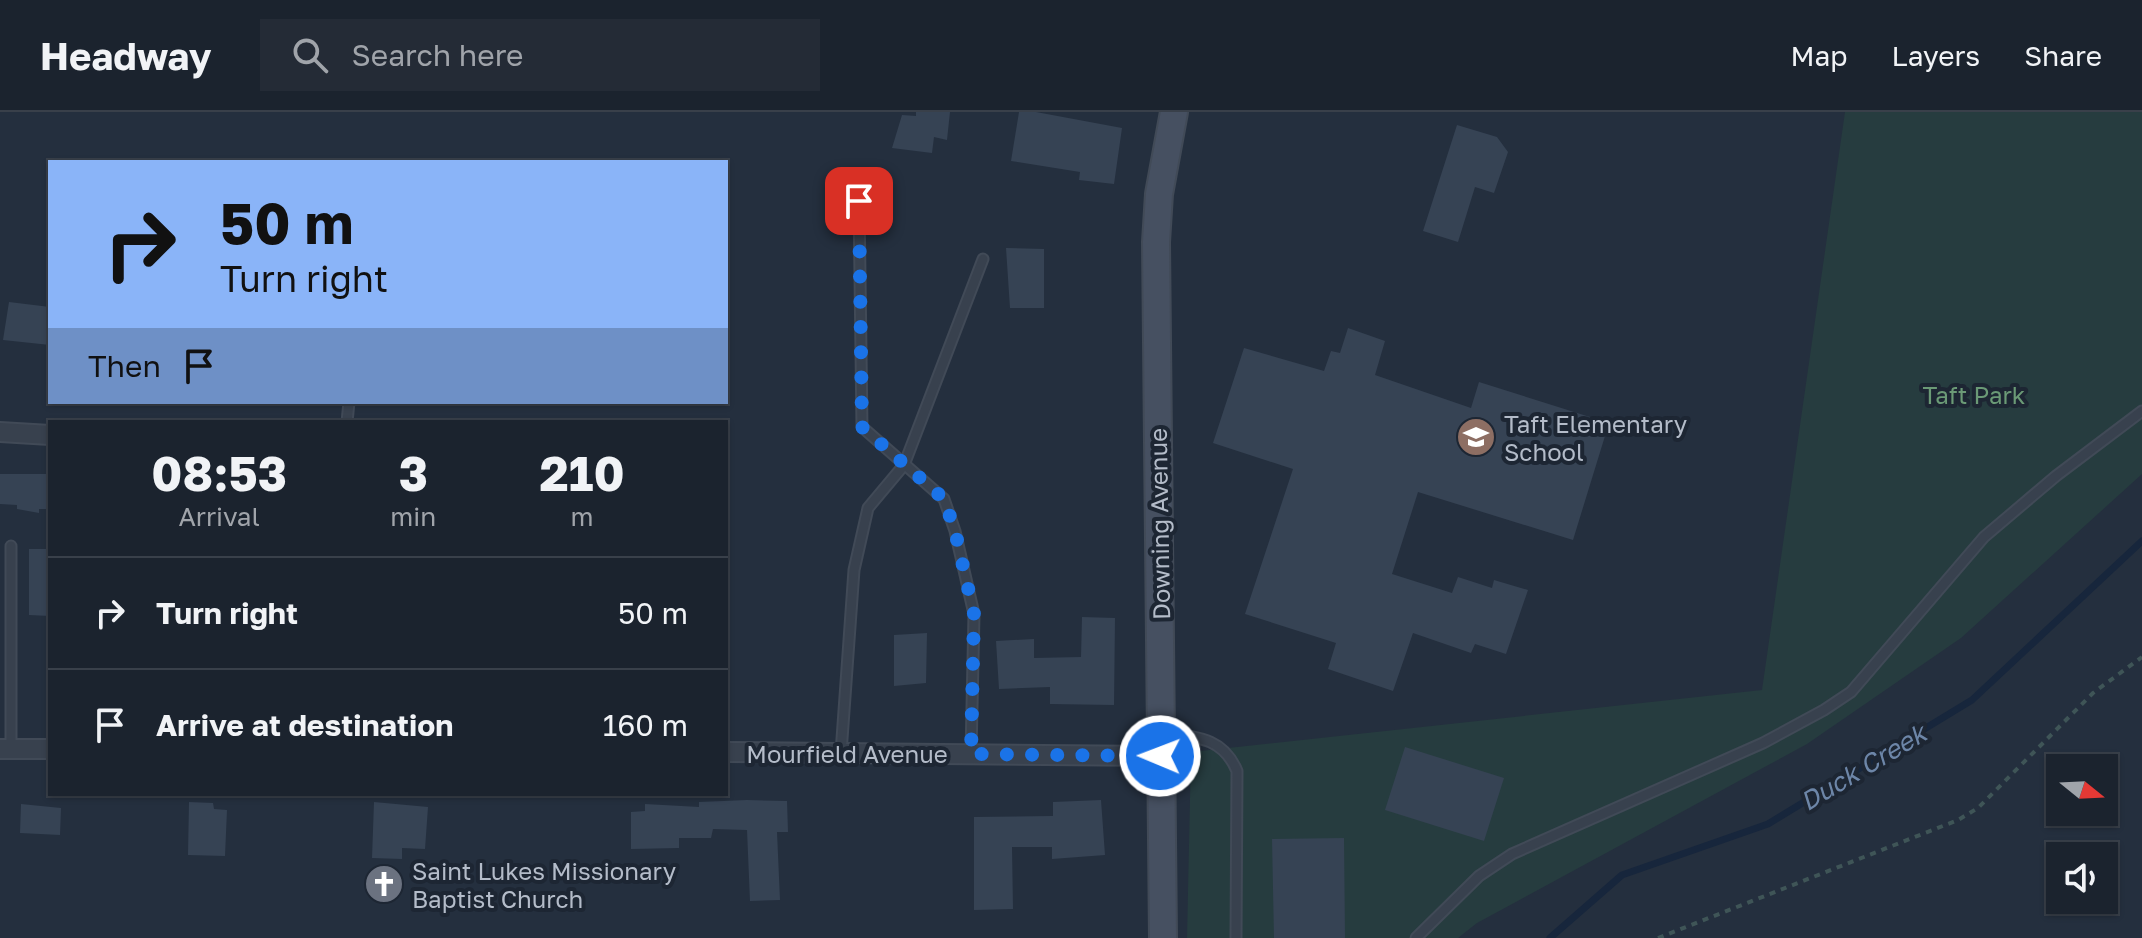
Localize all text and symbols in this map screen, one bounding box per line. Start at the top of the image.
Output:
search box [260,19,820,91]
text: Headway [40,33,212,78]
icon: search [288,33,332,77]
text: Search here [352,37,523,73]
text: Map [1790,39,1848,72]
text: Layers [1892,39,1980,72]
text: Share [2024,39,2102,72]
pin [825,167,893,235]
icon: arrive [837,179,881,223]
text: 50 m [220,189,354,256]
icon: right [88,192,192,296]
text: Turn right [220,257,388,300]
icon: arrive [177,344,221,388]
text: Then [88,348,161,384]
park label: Taft Park [1923,380,2025,409]
place label: Taft Elementary School [1504,409,1687,466]
school or university icon: Taft Elementary School [1455,416,1497,458]
street label: Downing Avenue [1143,428,1175,620]
text: 08:53 [151,444,287,502]
text: 3 [399,444,428,502]
text: 210 [540,444,625,502]
text: Arrival [178,501,260,532]
text: min [390,501,436,532]
text: m [571,501,594,532]
icon: right [88,591,132,635]
text: Turn right [156,595,298,631]
text: 50 m [618,595,688,631]
icon: arrive [88,703,132,747]
text: Arrive at destination [156,707,453,743]
text: 160 m [603,707,688,743]
position arrow [1118,714,1202,798]
water label: Duck Creek [1794,716,1934,817]
street label: Mourfield Avenue [746,739,948,768]
north arrow [2046,754,2118,826]
map controls [2046,754,2118,914]
button: sound [2046,842,2118,914]
place label: Saint Lukes Missionary Baptist Church [412,856,676,913]
church icon: Saint Lukes Missionary Baptist Church [363,863,405,905]

